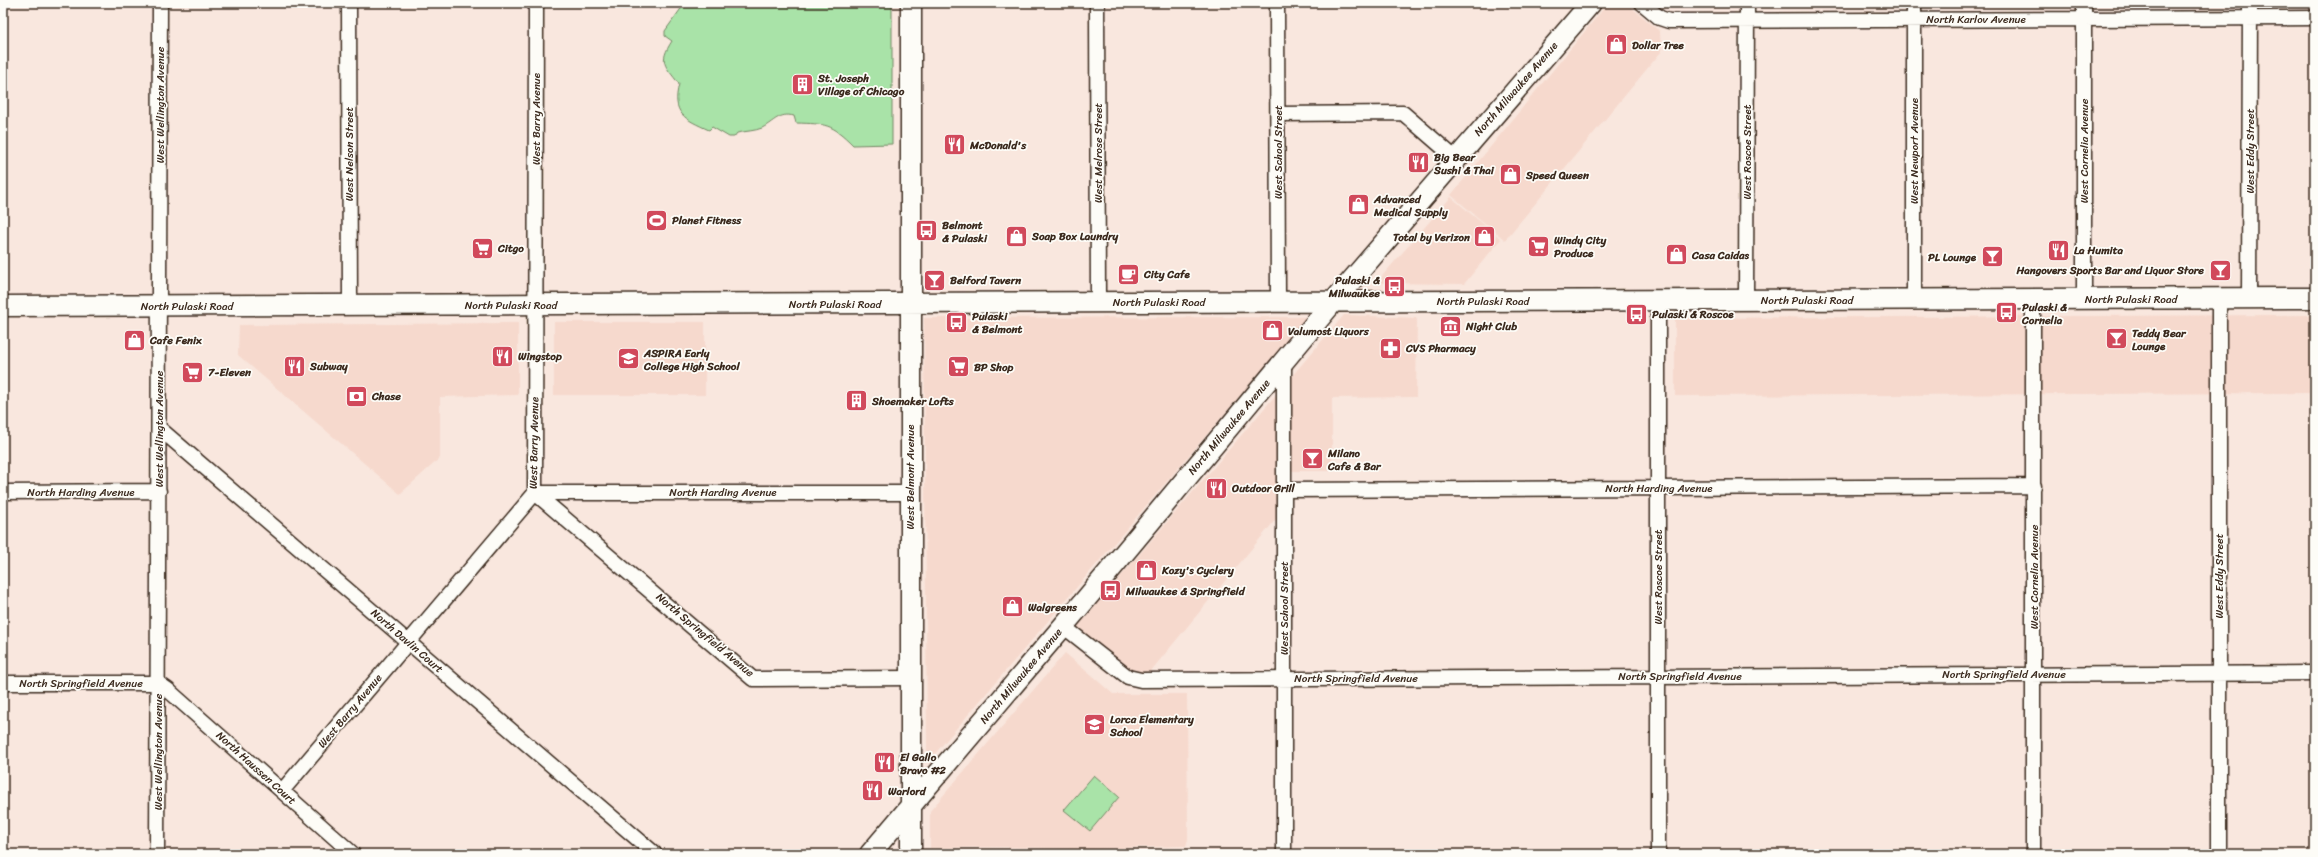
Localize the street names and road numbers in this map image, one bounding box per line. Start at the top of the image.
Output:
street label: North Karlov Avenue [1926,10,2026,29]
street label: North Milwaukee Avenue [1469,37,1563,141]
street label: West Wellington Avenue [151,46,170,163]
street label: West Barry Avenue [527,72,546,165]
street label: West Newport Avenue [1905,97,1924,204]
street label: West Cornelia Avenue [2075,98,2094,203]
street label: West Melrose Street [1089,103,1108,203]
street label: West Roscoe Street [1738,104,1757,200]
street label: West School Street [1269,105,1288,199]
street label: West Nelson Street [340,106,359,201]
street label: West Eddy Street [2241,108,2260,194]
street label: North Pulaski Road [2085,290,2178,309]
street label: North Pulaski Road [1761,291,1854,310]
street label: North Pulaski Road [1437,292,1530,311]
street label: North Pulaski Road [1113,293,1206,312]
street label: North Pulaski Road [789,295,882,314]
street label: North Pulaski Road [465,296,558,315]
street label: North Pulaski Road [141,297,234,316]
street label: West Wellington Avenue [150,370,169,487]
street label: North Milwaukee Avenue [1183,374,1275,479]
street label: West Barry Avenue [524,396,544,489]
street label: West Belmont Avenue [901,424,920,529]
street label: North Harding Avenue [1605,479,1713,498]
street label: North Harding Avenue [27,483,135,502]
street label: North Harding Avenue [669,483,777,502]
street label: West Cornelia Avenue [2025,524,2044,629]
street label: West Roscoe Street [1649,529,1668,625]
street label: West Eddy Street [2210,533,2229,619]
street label: West School Street [1275,561,1294,655]
street label: North Springfield Avenue [652,588,759,682]
street label: North Davlin Court [366,604,448,678]
street label: North Milwaukee Avenue [975,623,1067,728]
street label: North Springfield Avenue [1942,665,2066,684]
street label: North Springfield Avenue [1618,667,1742,686]
street label: West Barry Avenue [313,669,387,752]
street label: North Springfield Avenue [1294,669,1418,688]
street label: North Springfield Avenue [19,674,143,693]
street label: West Wellington Avenue [149,693,168,810]
street label: North Haussen Court [212,727,301,810]

